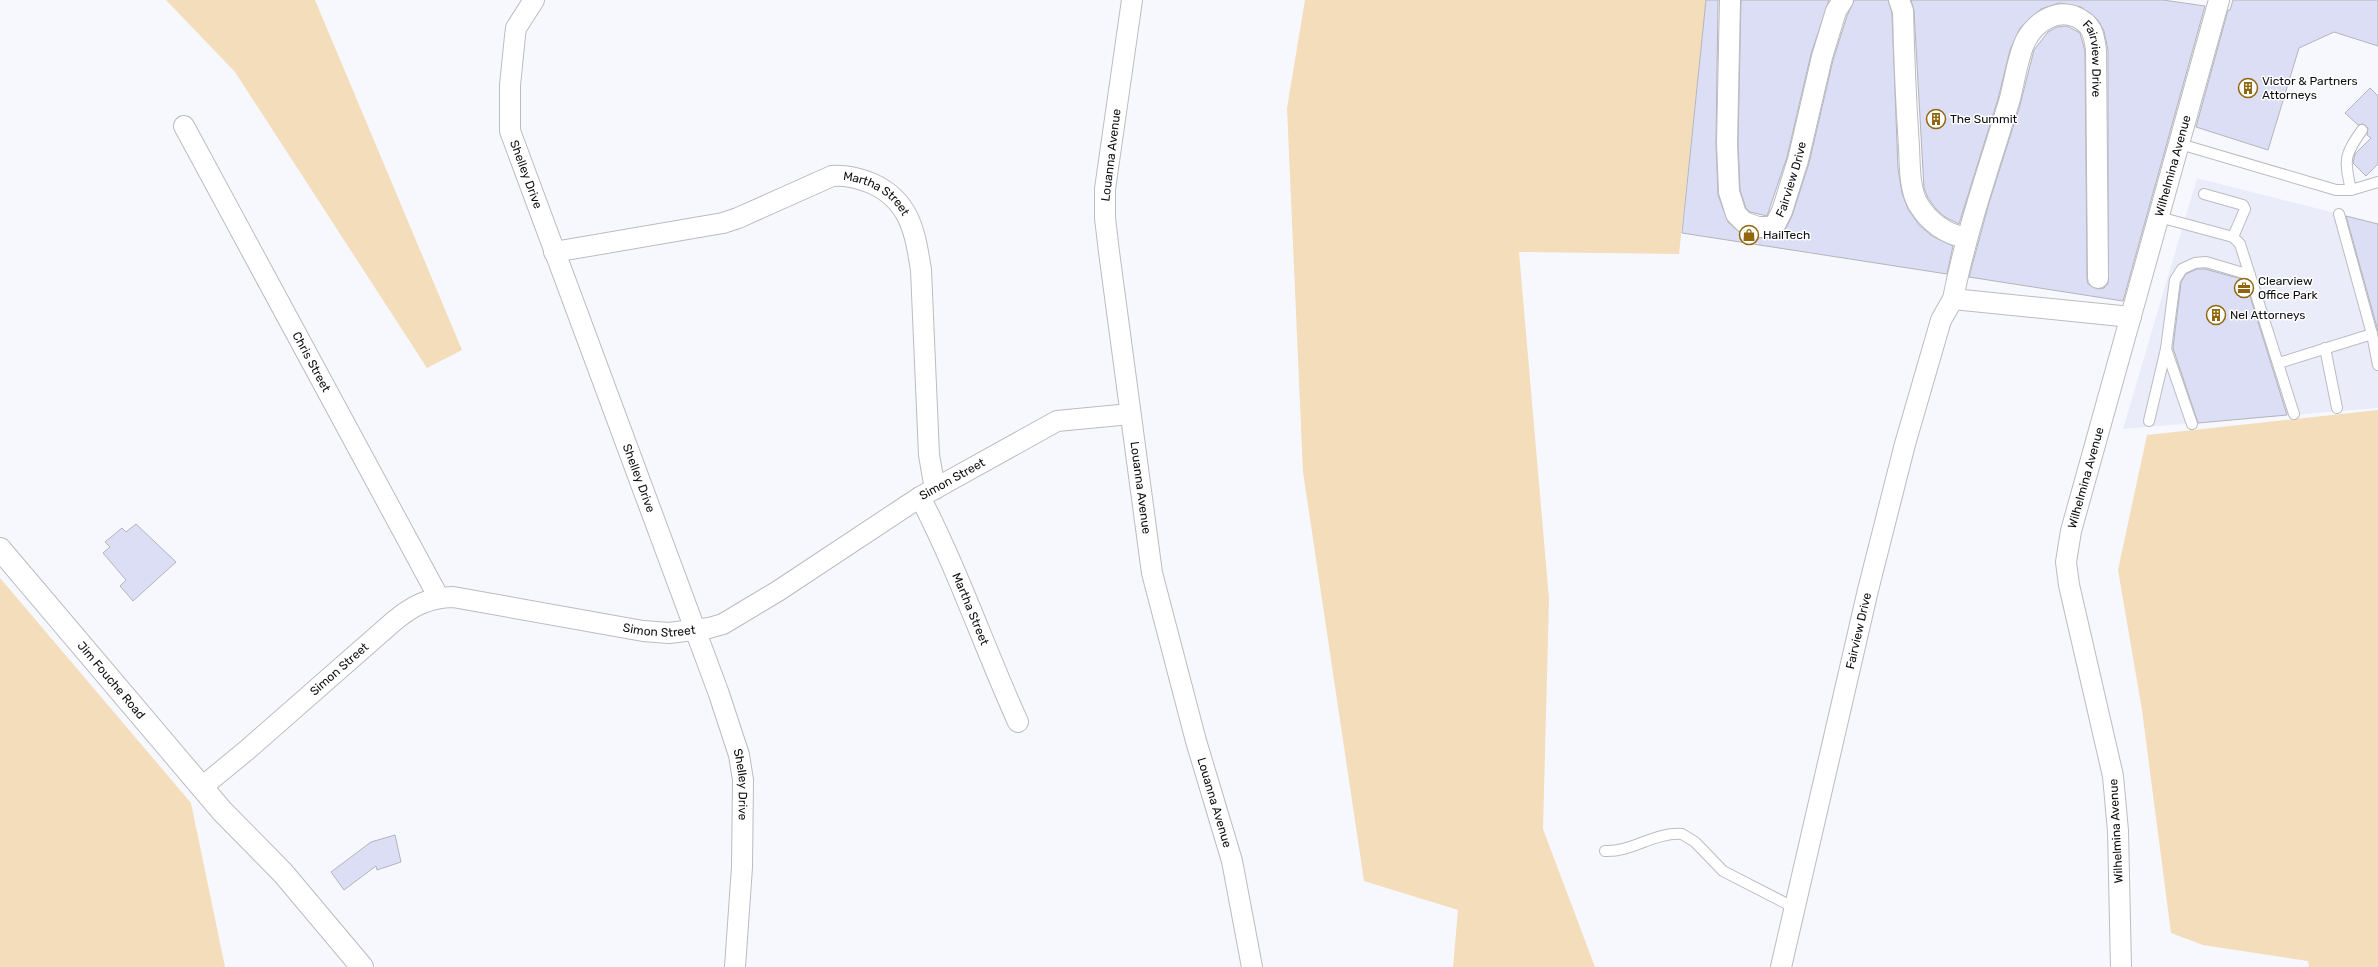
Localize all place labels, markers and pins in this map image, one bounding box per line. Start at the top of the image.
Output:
place label: Victor & Partners Attorneys [2262,74,2358,102]
building icon: Victor & Partners Attorneys [2237,77,2259,99]
building icon: The Summit [1925,108,1947,130]
place label: The Summit [1950,112,2018,126]
shop icon: HailTech [1738,224,1760,246]
place label: HailTech [1763,228,1810,242]
place label: Clearview Office Park [2258,274,2318,302]
office icon: Clearview Office Park [2233,277,2255,299]
building icon: Nel Attorneys [2205,304,2227,326]
place label: Nel Attorneys [2230,308,2305,322]

